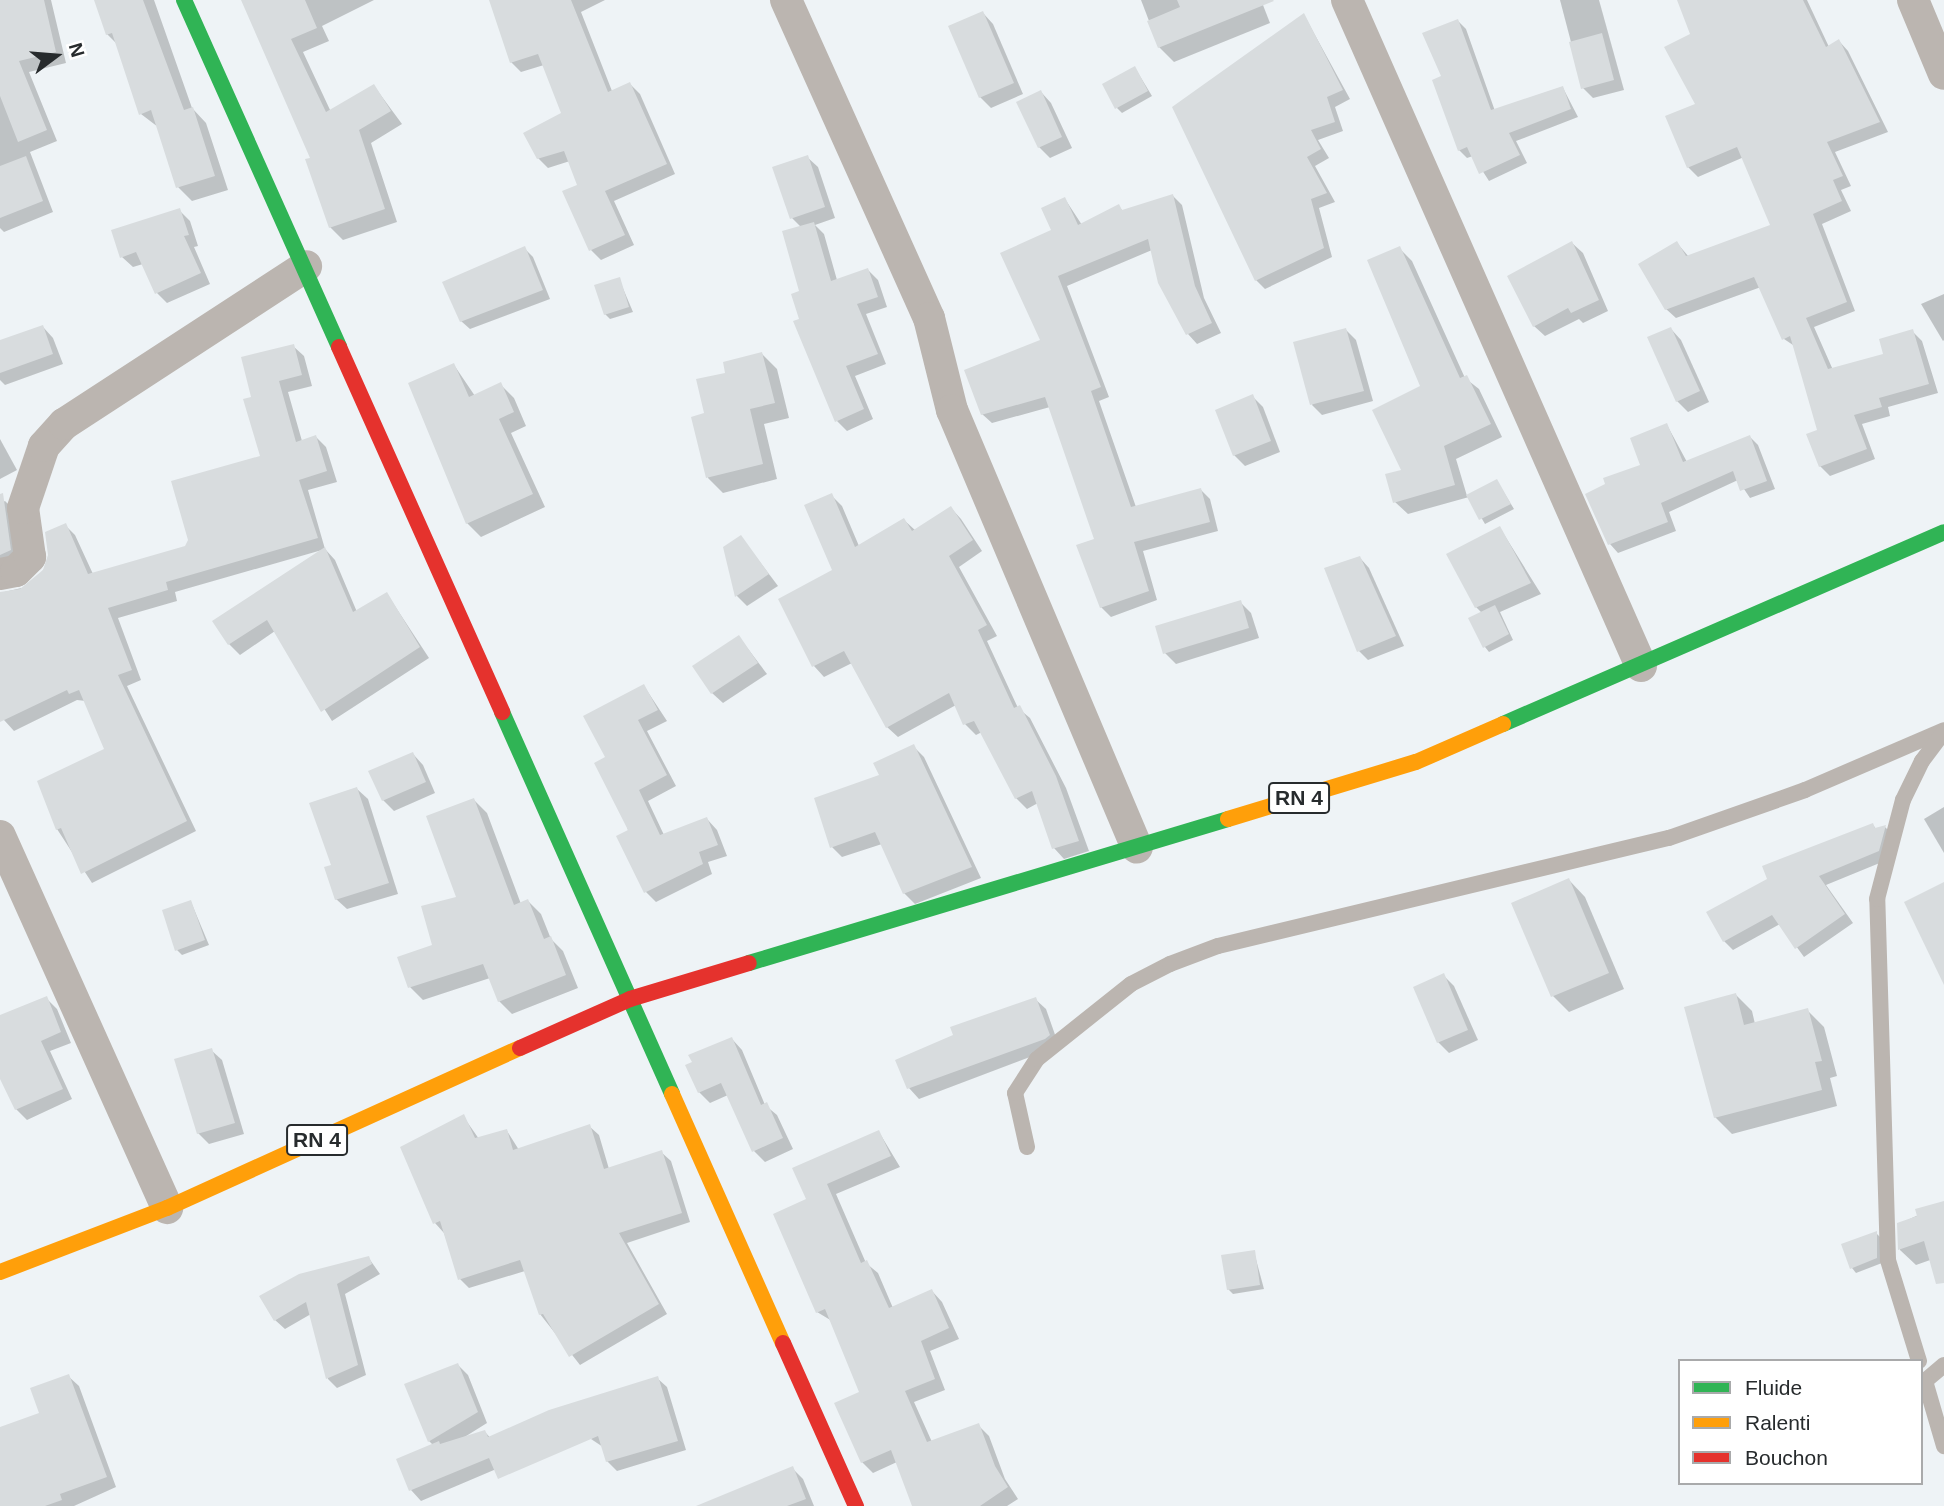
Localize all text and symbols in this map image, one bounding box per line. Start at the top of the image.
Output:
north arrow [21,21,91,91]
text: N [65,41,89,60]
road number: RN 4 [1268,780,1330,816]
road number: RN 4 [286,1122,348,1158]
legend [1678,1359,1923,1485]
text: Fluide [1745,1376,1802,1399]
text: Ralenti [1745,1411,1810,1434]
text: Bouchon [1745,1446,1828,1469]

